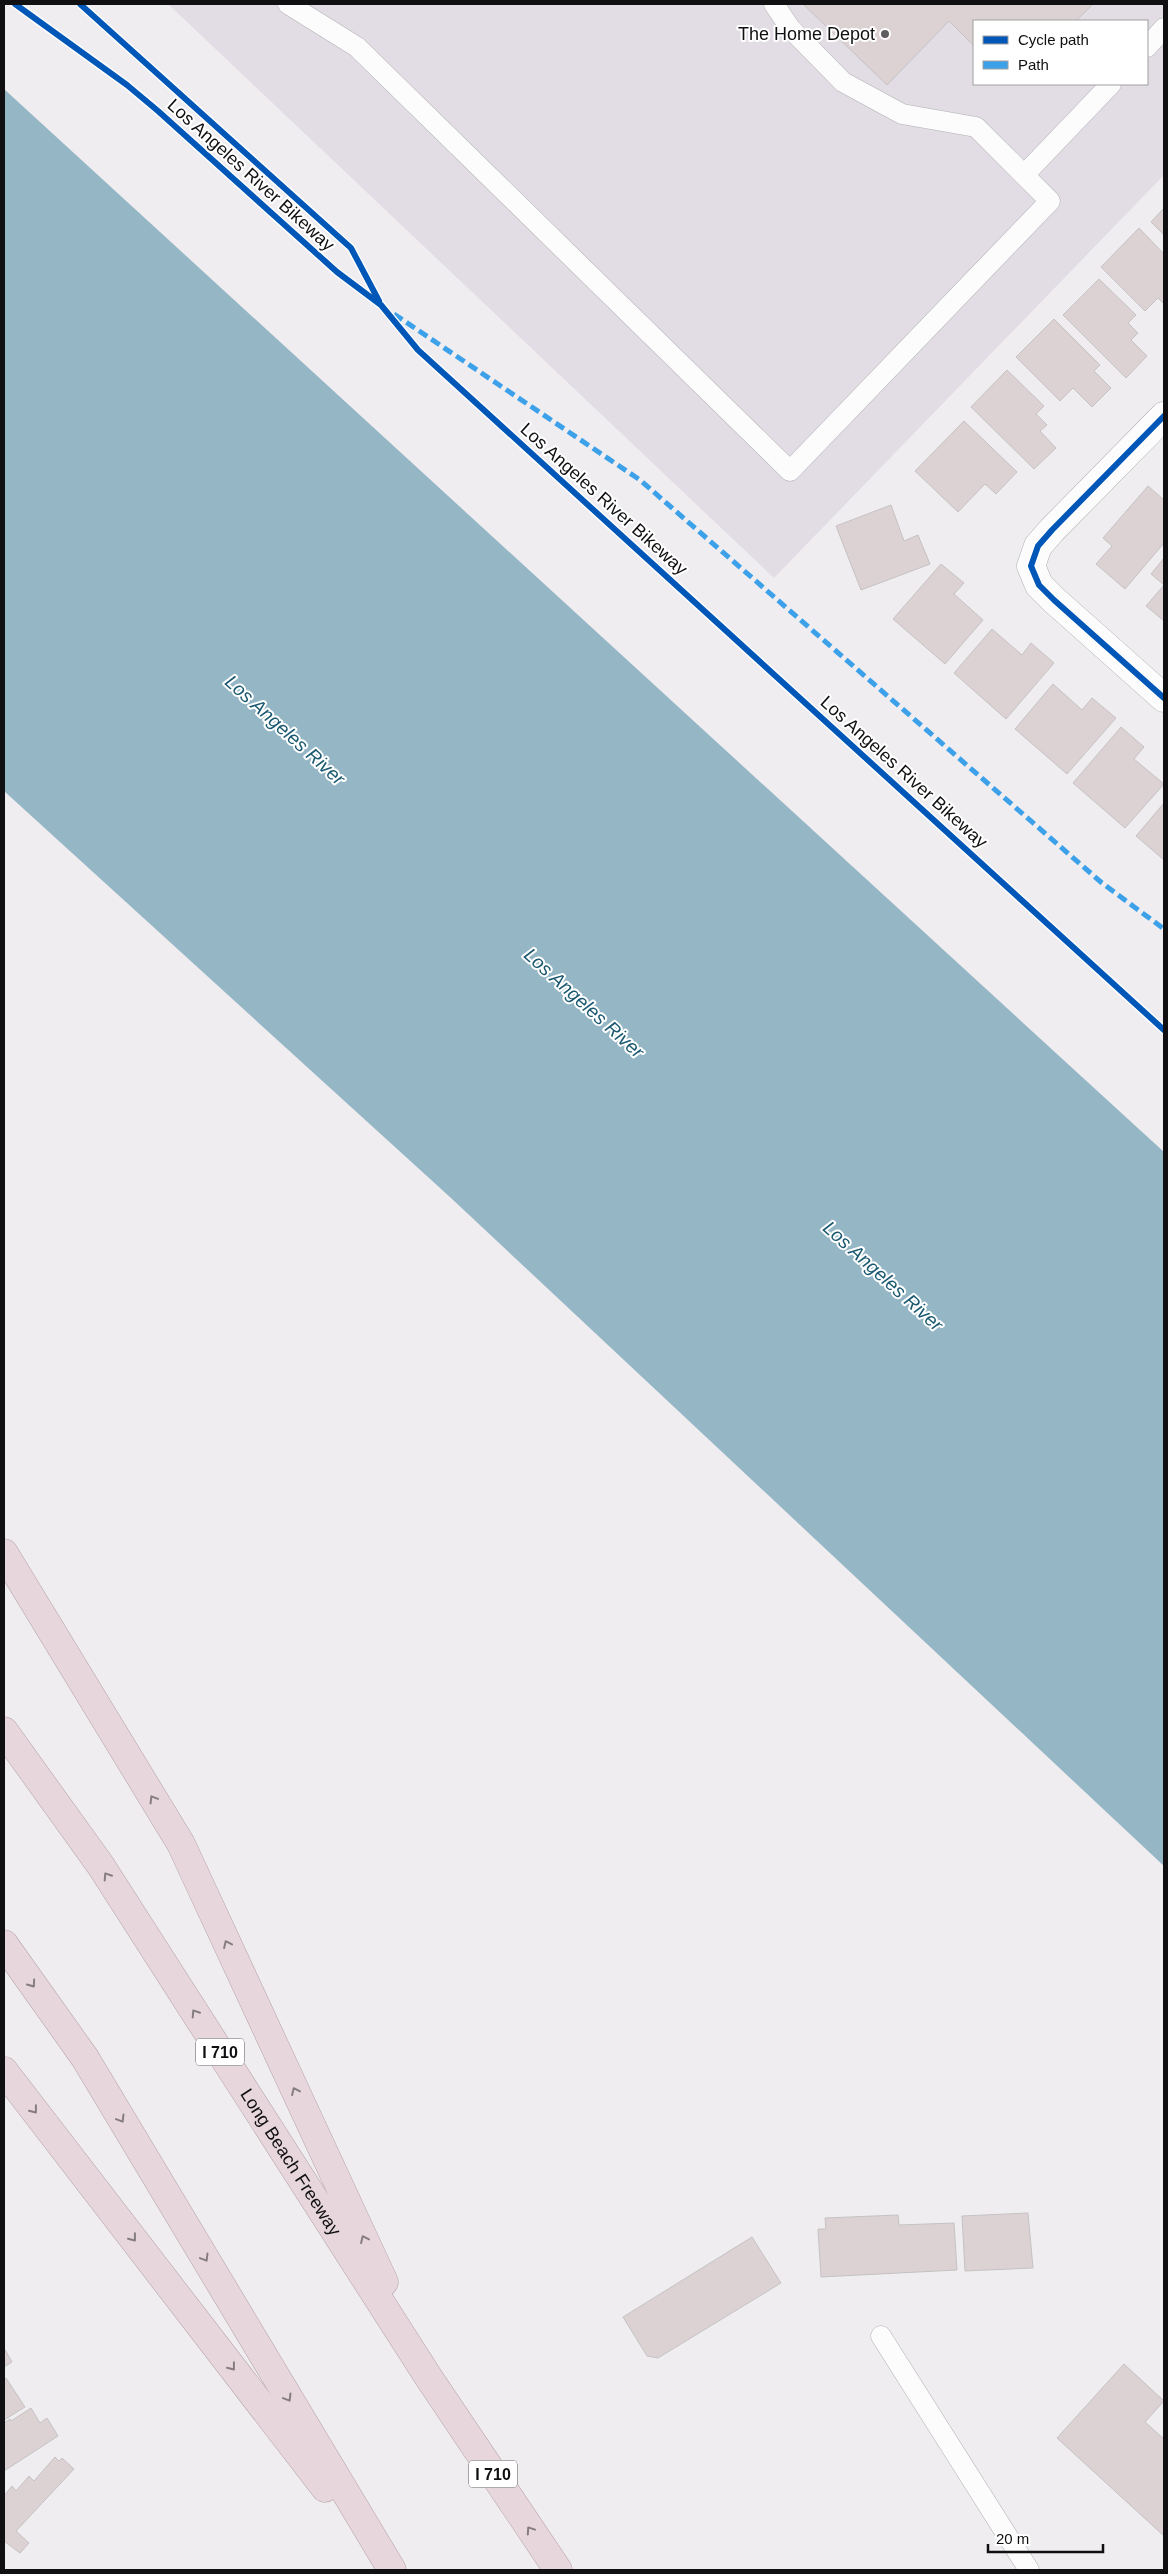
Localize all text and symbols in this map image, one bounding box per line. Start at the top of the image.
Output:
legend [973,20,1148,85]
place label: The Home Depot [738,24,875,44]
marker: The Home Depot [879,28,891,40]
text: Cycle path [1018,31,1089,48]
text: Path [1018,56,1049,73]
street label: Los Angeles River Bikeway [164,95,338,255]
street label: Los Angeles River Bikeway [517,419,691,579]
water label: Los Angeles River [221,671,350,790]
street label: Los Angeles River Bikeway [817,692,991,852]
water label: Los Angeles River [520,944,649,1063]
water label: Los Angeles River [819,1217,948,1336]
one-way arrow [150,1796,160,1805]
one-way arrow [104,1872,114,1881]
one-way arrow [223,1940,233,1949]
one-way arrow [26,1978,35,1987]
one-way arrow [192,2009,201,2018]
road number: I 710 [196,2038,244,2066]
street label: Long Beach Freeway [236,2085,345,2239]
one-way arrow [291,2087,302,2096]
one-way arrow [28,2104,36,2113]
one-way arrow [115,2114,125,2123]
one-way arrow [127,2232,135,2241]
one-way arrow [360,2235,370,2244]
one-way arrow [198,2253,208,2262]
one-way arrow [226,2361,235,2371]
one-way arrow [282,2392,292,2401]
road number: I 710 [469,2460,517,2488]
scale bar [988,2522,1103,2554]
one-way arrow [527,2526,537,2535]
text: 20 m [996,2530,1029,2547]

